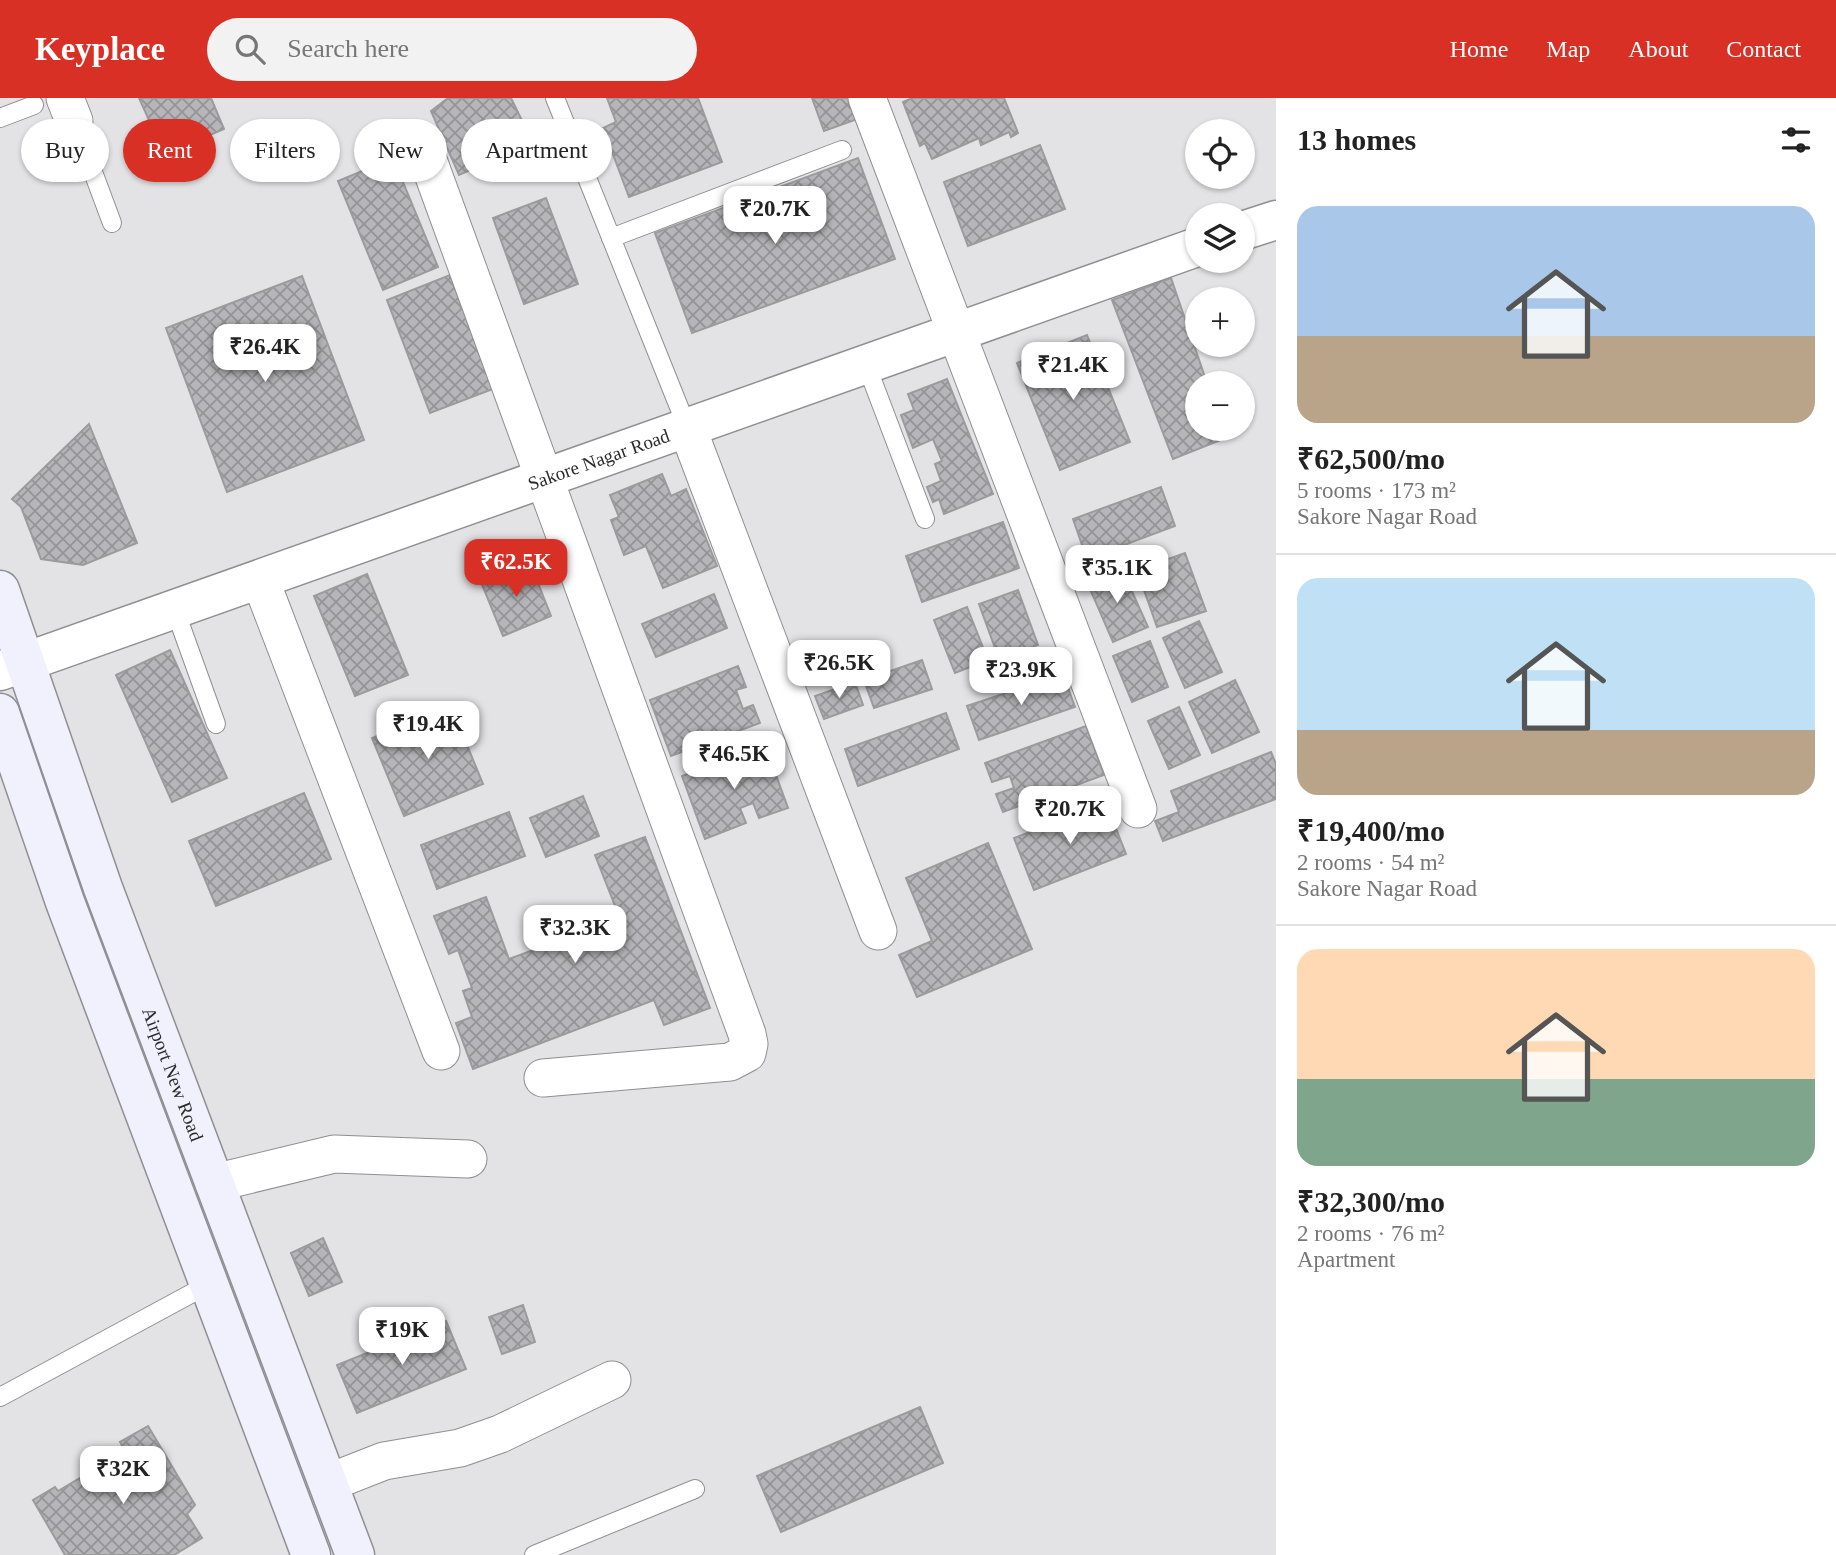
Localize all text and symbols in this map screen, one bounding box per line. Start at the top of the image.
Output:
search box [207,18,697,81]
icon: search [231,30,269,68]
text: Keyplace [35,31,165,67]
text: Search here [287,34,409,63]
text: Home [1450,36,1508,62]
text: Map [1546,36,1590,62]
text: About [1628,36,1688,62]
text: Contact [1726,36,1801,62]
chip: Buy [21,119,109,182]
chip: Rent [123,119,216,182]
chip: Filters [230,119,340,182]
chip: New [354,119,447,182]
chip: Apartment [461,119,612,182]
map controls [1185,119,1255,441]
button: locate [1185,119,1255,189]
icon: filters [1777,121,1815,159]
text: 13 homes [1297,123,1416,156]
pin: ₹20.7K [718,186,832,246]
text: ₹20.7K [739,196,811,221]
button: layers [1185,203,1255,273]
icon: home [1493,251,1619,377]
button: + [1185,287,1255,357]
pin: ₹26.4K [208,324,322,384]
text: ₹26.4K [229,334,301,359]
pin: ₹21.4K [1016,342,1130,402]
text: ₹21.4K [1037,352,1109,377]
button: − [1185,371,1255,441]
street label: Sakore Nagar Road [525,424,673,494]
text: ₹62,500/mo [1297,442,1445,475]
text: 5 rooms · 173 m² [1297,478,1456,503]
text: Sakore Nagar Road [1297,504,1477,529]
pin: ₹62.5K [459,540,573,599]
pin: ₹35.1K [1060,546,1174,605]
text: ₹62.5K [480,549,552,574]
text: ₹35.1K [1081,555,1153,580]
icon: home [1493,623,1619,749]
pin: ₹26.5K [782,640,896,700]
pin: ₹23.9K [964,648,1078,707]
text: ₹26.5K [803,650,875,675]
text: ₹23.9K [985,657,1057,682]
pin: ₹19.4K [371,702,485,761]
text: ₹19.4K [392,711,464,736]
pin: ₹46.5K [677,732,791,791]
text: ₹46.5K [698,741,770,766]
pin: ₹20.7K [1013,786,1127,846]
text: ₹20.7K [1034,796,1106,821]
text: ₹19,400/mo [1297,814,1445,847]
text: 2 rooms · 54 m² [1297,850,1444,875]
text: Sakore Nagar Road [1297,876,1477,901]
pin: ₹32.3K [518,906,632,965]
text: ₹32.3K [539,915,611,940]
icon: home [1493,994,1619,1120]
street label: Airport New Road [138,1004,208,1144]
text: ₹32,300/mo [1297,1185,1445,1218]
text: 2 rooms · 76 m² [1297,1221,1444,1246]
text: Apartment [1297,1247,1395,1272]
pin: ₹19K [361,1308,443,1367]
text: ₹19K [375,1317,429,1342]
pin: ₹32K [82,1446,164,1506]
text: ₹32K [96,1456,150,1481]

